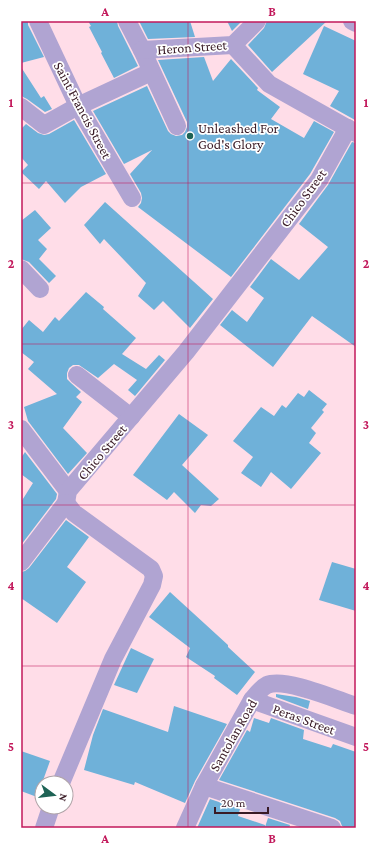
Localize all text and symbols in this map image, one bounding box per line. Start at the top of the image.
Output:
text: A [100,4,109,19]
text: B [268,4,276,19]
street label: Heron Street [157,37,228,57]
street label: Saint Francis Street [51,59,115,161]
text: 1 [9,95,14,110]
text: 1 [364,95,369,110]
place label: Unleashed For God's Glory [198,120,279,152]
marker: Unleashed For God's Glory [185,131,195,141]
street label: Chico Street [277,166,330,230]
text: 2 [8,256,15,271]
text: 2 [363,256,370,271]
text: 3 [8,417,14,432]
text: 3 [363,417,369,432]
street label: Chico Street [74,421,130,483]
text: 4 [7,578,15,593]
text: 4 [362,578,370,593]
street label: Santolan Road [206,696,260,774]
street label: Peras Street [271,700,338,738]
text: 5 [8,739,14,754]
text: 5 [363,739,369,754]
north arrow [34,775,74,815]
scale bar [215,789,268,815]
text: N [57,792,70,803]
text: 20 m [221,796,246,810]
text: A [100,831,109,846]
text: B [268,831,276,846]

